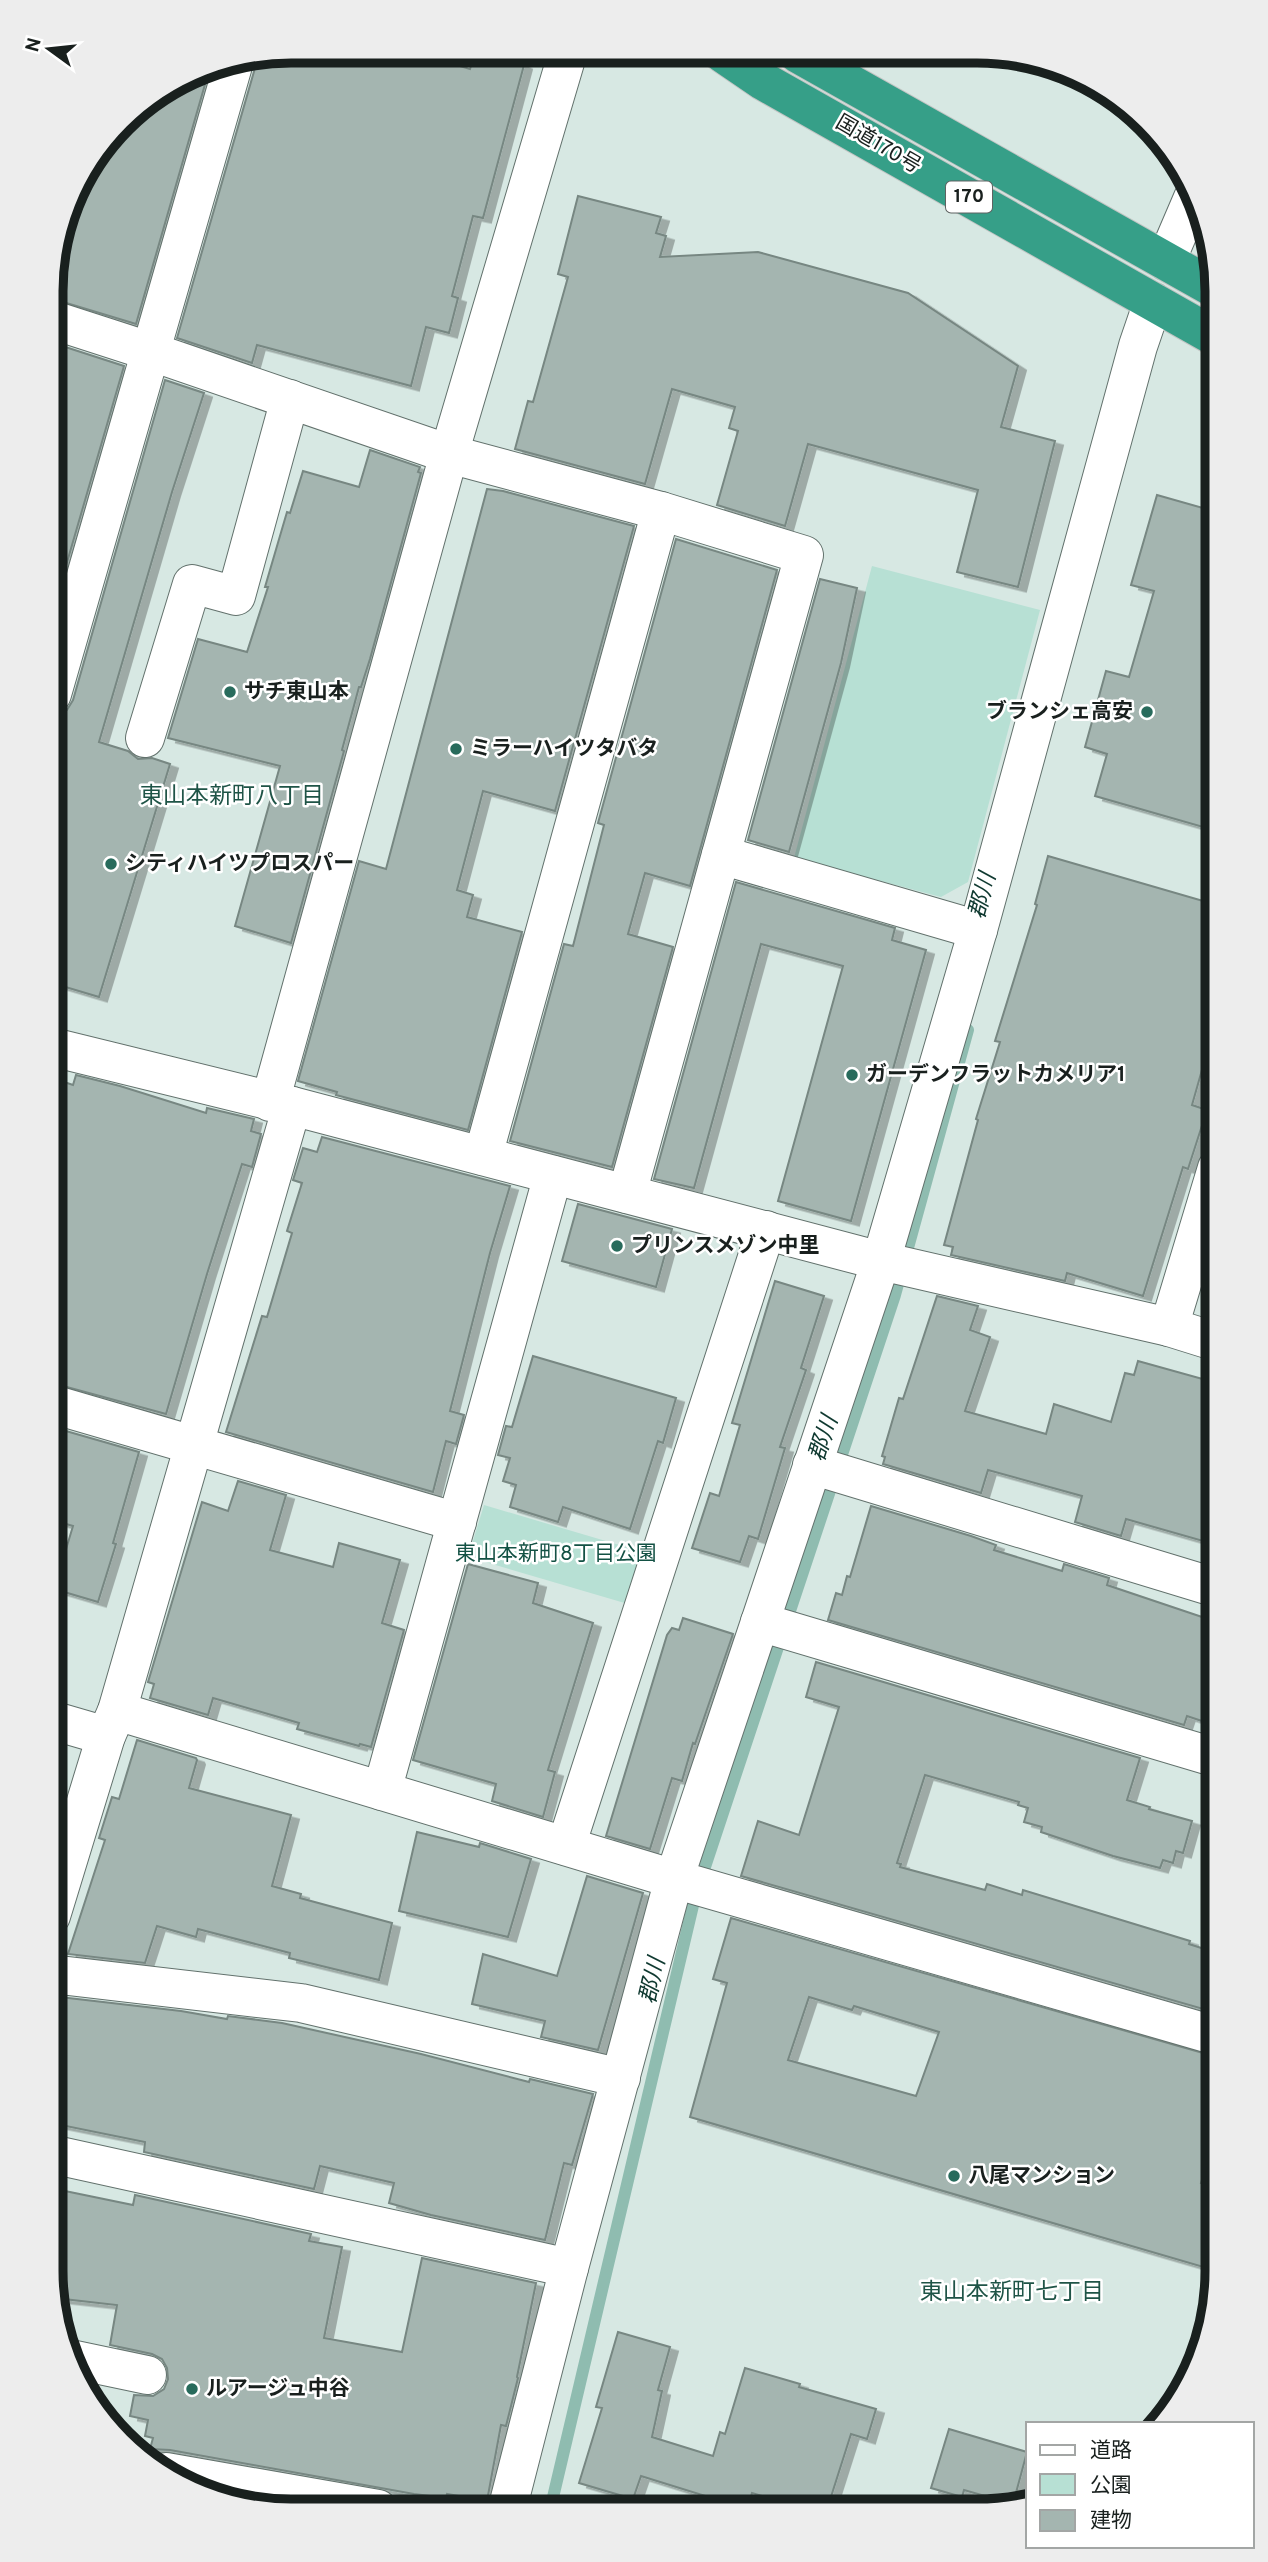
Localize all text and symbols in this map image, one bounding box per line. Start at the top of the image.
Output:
north arrow [14,14,84,84]
text: N [21,35,48,55]
street label: 国道170号 [830,110,926,180]
road number: 170 [946,182,992,212]
place label: サチ東山本 [244,679,349,706]
marker: サチ東山本 [222,684,238,700]
place label: ブランシェ高安 [986,699,1133,726]
marker: ブランシェ高安 [1139,704,1155,720]
place label: ミラーハイツタバタ [470,736,658,763]
marker: ミラーハイツタバタ [448,741,464,757]
district label: 東山本新町八丁目 [140,783,324,812]
place label: シティハイツプロスパー [125,851,354,878]
marker: シティハイツプロスパー [103,856,119,872]
water label: 郡川 [964,867,1005,922]
place label: ガーデンフラットカメリア1 [866,1062,1126,1089]
marker: ガーデンフラットカメリア1 [844,1067,860,1083]
place label: プリンスメゾン中里 [631,1233,820,1260]
marker: プリンスメゾン中里 [609,1238,625,1254]
water label: 郡川 [804,1410,847,1465]
park label: 東山本新町8丁目公園 [455,1541,657,1568]
water label: 郡川 [635,1952,674,2007]
place label: 八尾マンション [968,2163,1115,2190]
marker: 八尾マンション [946,2168,962,2184]
district label: 東山本新町七丁目 [920,2279,1104,2308]
place label: ルアージュ中谷 [206,2376,350,2403]
marker: ルアージュ中谷 [184,2381,200,2397]
legend [1026,2422,1254,2548]
text: 道路 [1090,2438,1132,2465]
text: 公園 [1090,2473,1132,2500]
text: 建物 [1090,2508,1132,2535]

